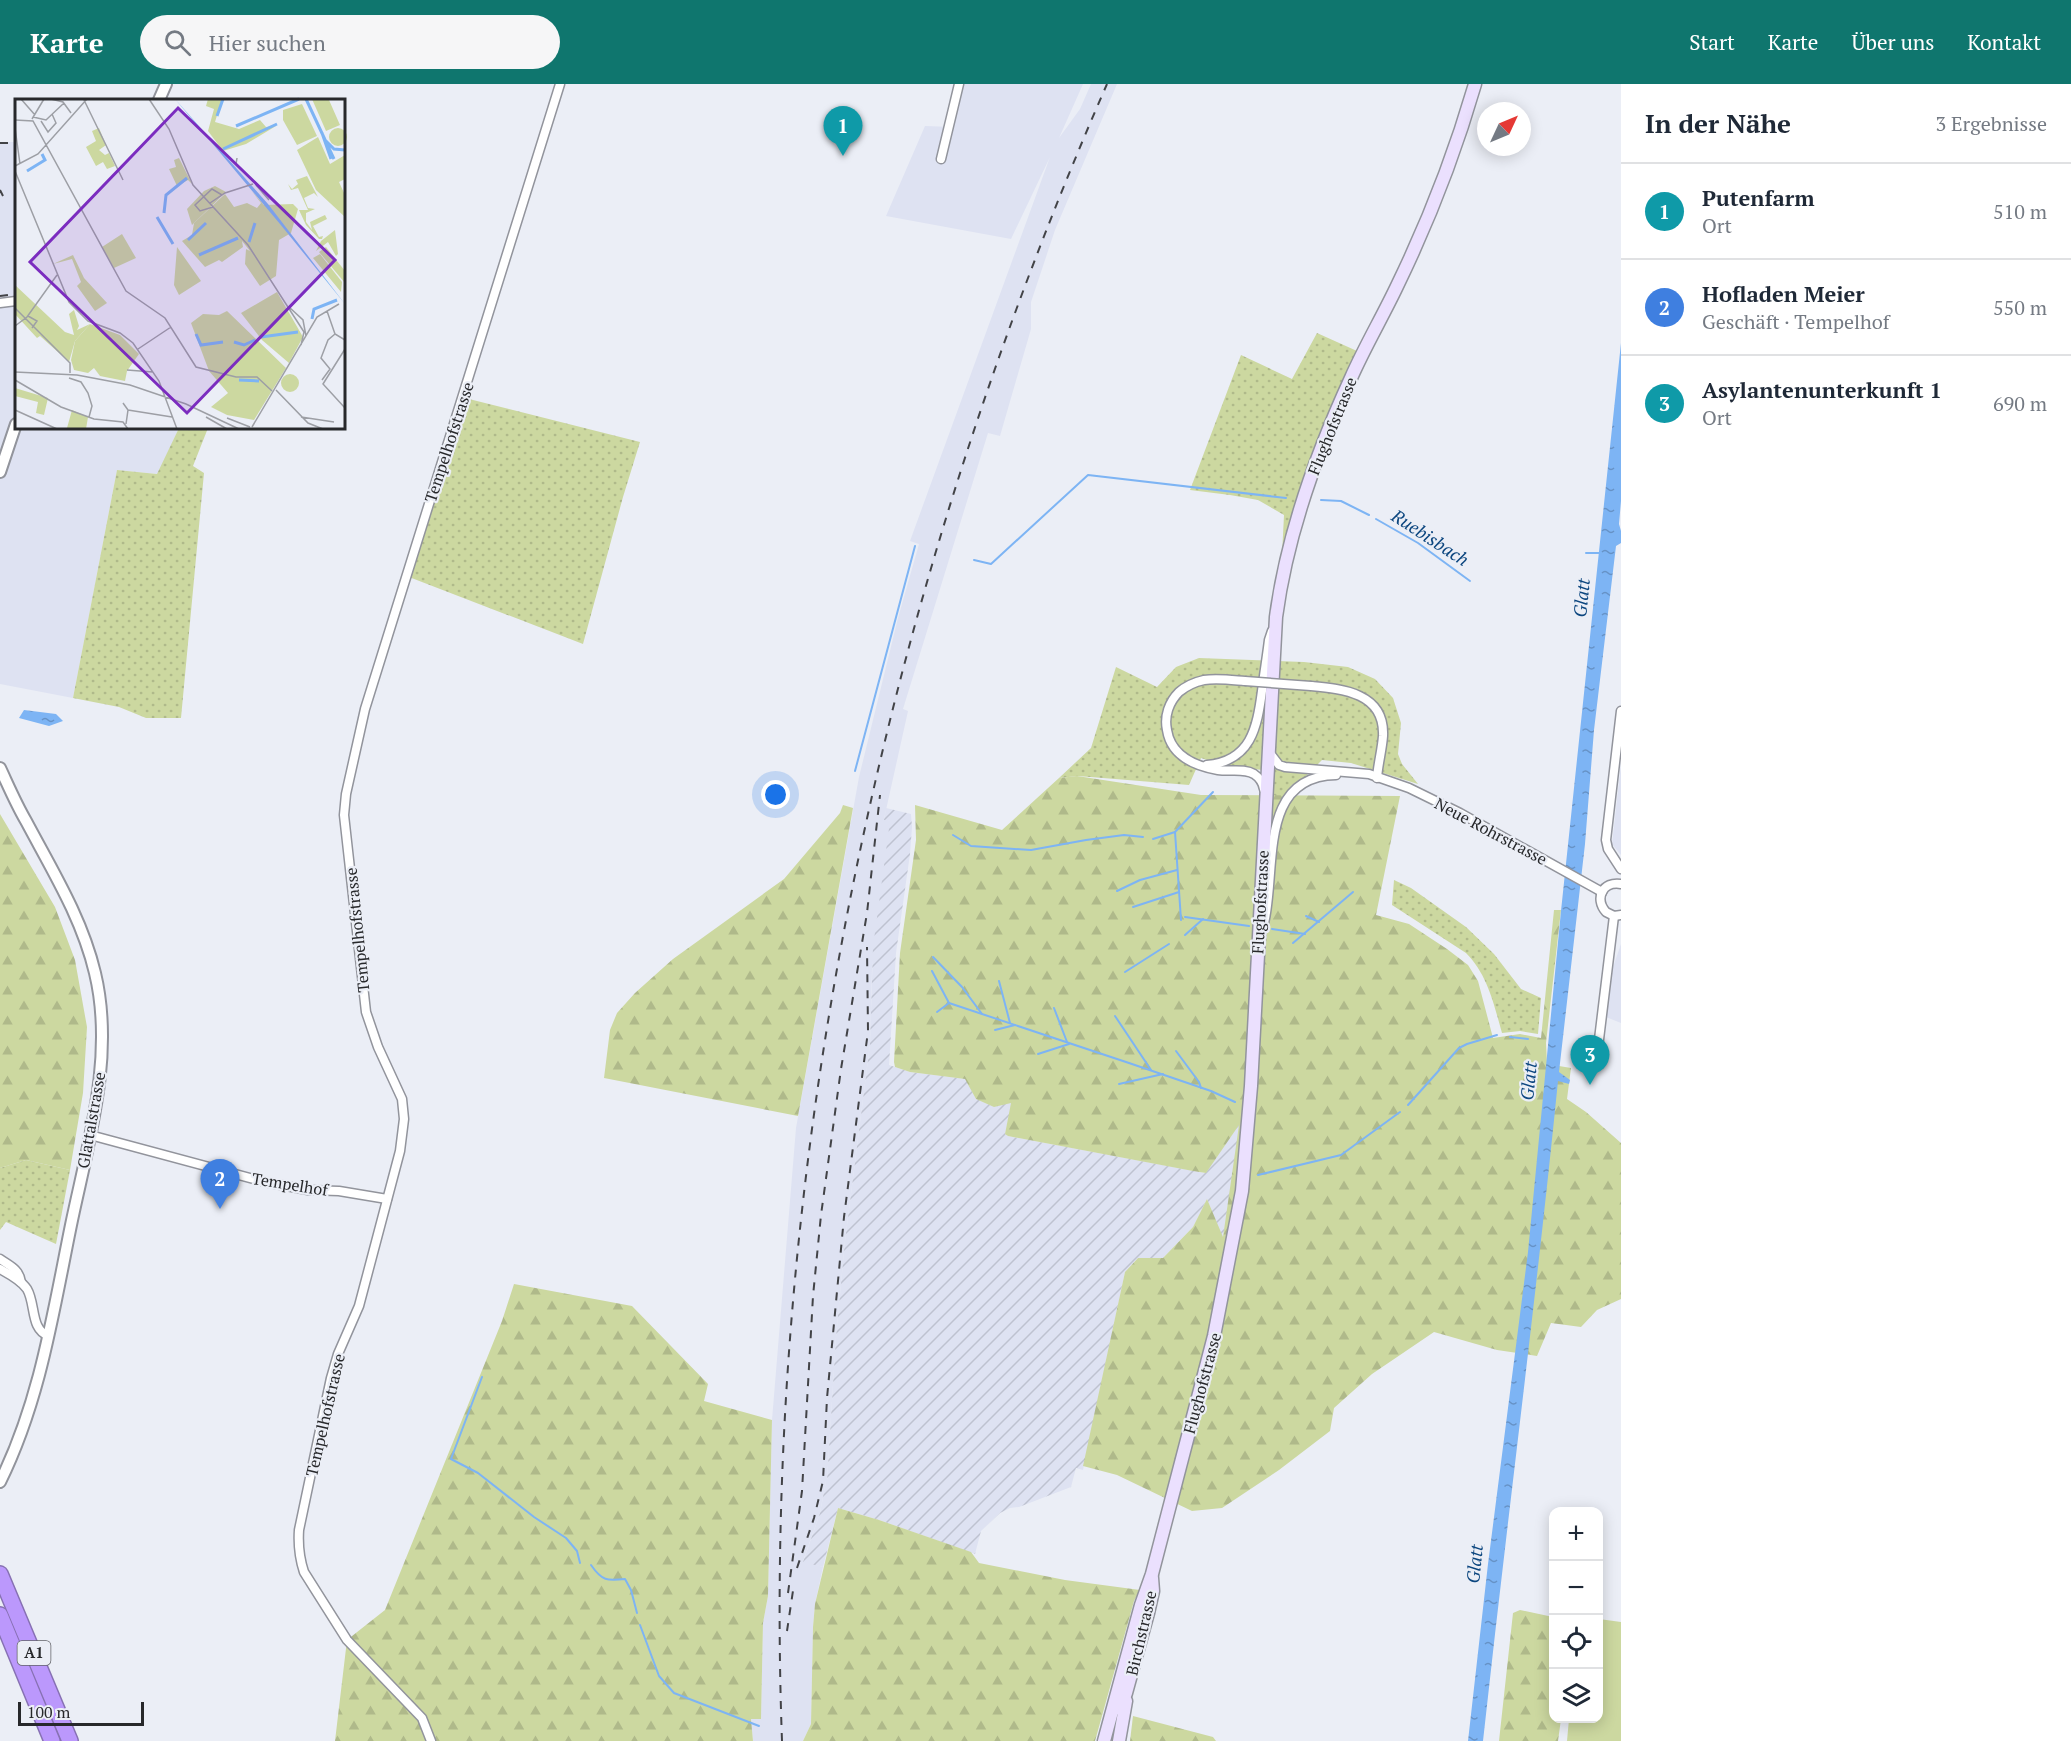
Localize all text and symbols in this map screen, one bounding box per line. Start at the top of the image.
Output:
search box [140,15,560,69]
text: Karte [30,24,104,61]
icon: search [161,26,194,59]
text: Hier suchen [209,28,326,57]
text: Start [1689,28,1735,56]
text: Karte [1768,28,1818,56]
text: Über uns [1851,28,1934,56]
text: Kontakt [1967,28,2041,56]
inset map [15,99,345,429]
north arrow [1477,102,1531,156]
pin: 1 [824,106,862,156]
text: In der Nähe [1645,106,1791,140]
text: 3 Ergebnisse [1935,110,2047,137]
text: Putenfarm [1702,183,1815,212]
text: 1 [1659,198,1670,225]
text: 510 m [1993,198,2047,225]
text: Ort [1702,212,1732,239]
text: Hofladen Meier [1702,279,1865,308]
text: 2 [1659,294,1670,321]
text: 550 m [1993,294,2047,321]
text: Geschäft · Tempelhof [1702,308,1890,335]
street label: Flughofstrasse [1302,374,1362,478]
text: Asylantenunterkunft 1 [1702,375,1942,404]
street label: Tempelhofstrasse [419,379,479,505]
text: 3 [1659,390,1670,417]
text: 690 m [1993,390,2047,417]
text: Ort [1702,404,1732,431]
water label: Ruebisbach [1386,503,1474,571]
water label: Glatt [1567,576,1595,619]
your location [761,780,790,809]
street label: Neue Rohrstrasse [1431,792,1551,870]
street label: Flughofstrasse [1246,850,1274,954]
street label: Tempelhofstrasse [340,866,374,994]
pin: 3 [1570,1036,1610,1085]
water label: Glatt [1514,1059,1542,1102]
street label: Glattalstrasse [72,1070,110,1170]
pin: 2 [200,1160,240,1209]
street label: Tempelhof [251,1167,331,1201]
street label: Flughofstrasse [1178,1330,1226,1436]
street label: Tempelhofstrasse [300,1351,350,1479]
map controls [1549,1507,1603,1723]
button: + [1549,1507,1603,1561]
water label: Glatt [1460,1542,1488,1585]
button: − [1549,1561,1603,1615]
street label: Birchstrasse [1121,1588,1161,1678]
button: locate [1549,1615,1603,1669]
road number: A1 [18,1641,51,1665]
button: layers [1549,1669,1603,1723]
scale bar [18,1699,144,1726]
text: 100 m [27,1701,70,1723]

